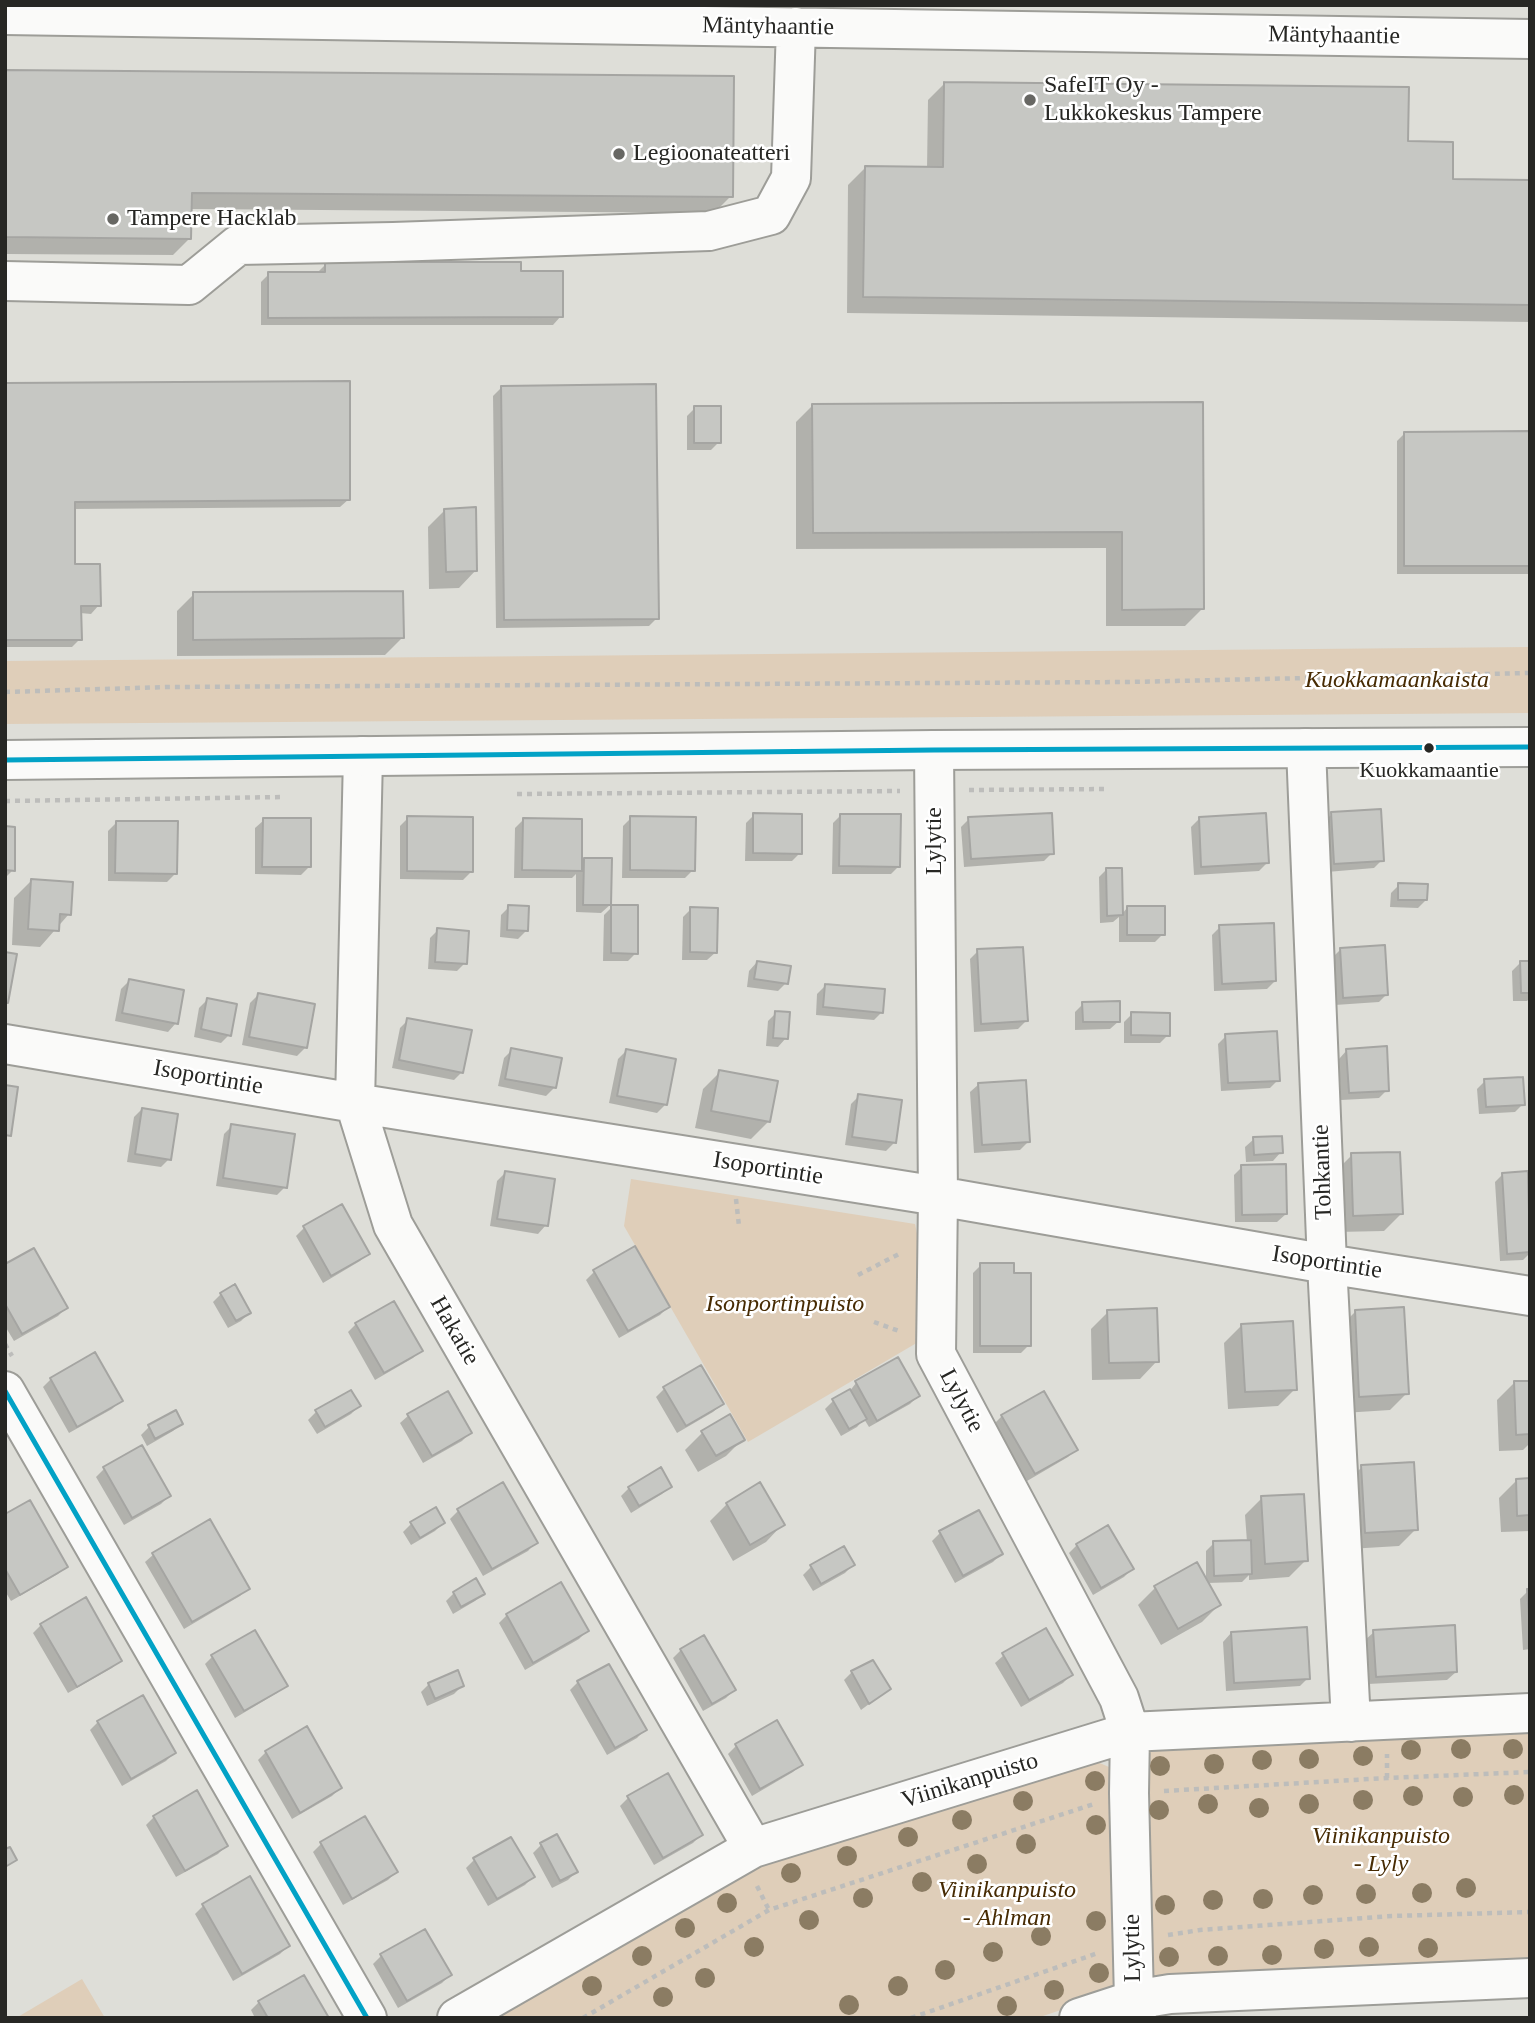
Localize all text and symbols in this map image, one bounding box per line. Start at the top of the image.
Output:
street label: Mäntyhaantie [702,11,834,43]
street label: Mäntyhaantie [1268,20,1400,52]
place label: SafeIT Oy - Lukkokeskus Tampere [1044,72,1262,128]
marker: SafeIT Oy - Lukkokeskus Tampere [1022,92,1038,108]
place label: Legioonateatteri [633,140,790,168]
marker: Legioonateatteri [611,146,627,162]
place label: Tampere Hacklab [127,205,297,233]
marker: Tampere Hacklab [105,211,121,227]
park label: Kuokkamaankaista [1305,667,1489,695]
marker: Kuokkamaantie [1422,741,1436,755]
place label: Kuokkamaantie [1359,758,1499,784]
street label: Lylytie [921,807,949,875]
street label: Isoportintie [151,1054,265,1102]
street label: Tohkantie [1307,1124,1339,1220]
street label: Isoportintie [711,1146,825,1192]
street label: Isoportintie [1270,1240,1384,1286]
street label: Hakatie [423,1291,485,1371]
park label: Isonportinpuisto [706,1291,864,1319]
street label: Lylytie [932,1364,990,1438]
street label: Viinikanpuisto [898,1747,1042,1815]
park label: Viinikanpuisto - Lyly [1312,1823,1450,1879]
park label: Viinikanpuisto - Ahlman [938,1877,1076,1933]
street label: Lylytie [1118,1914,1148,1982]

